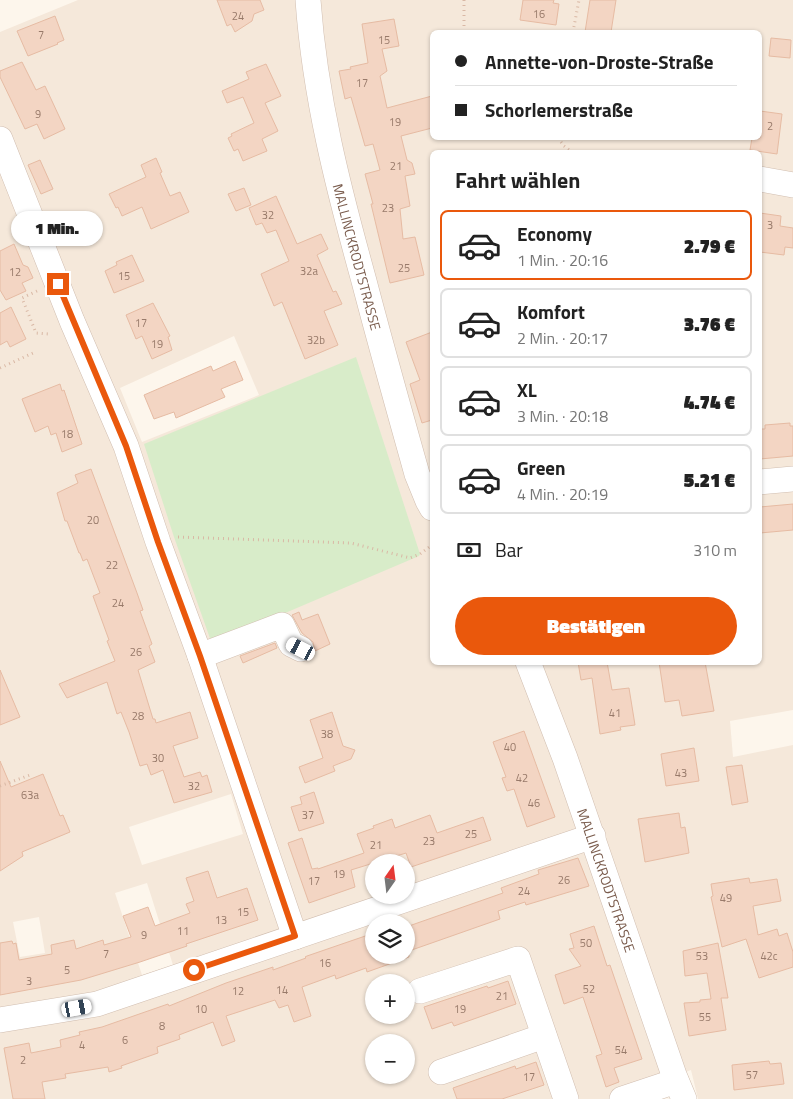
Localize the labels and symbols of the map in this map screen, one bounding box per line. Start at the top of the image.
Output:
house number: 16 [533,6,545,22]
house number: 24 [232,8,244,24]
house number: 7 [38,27,44,43]
house number: 15 [378,32,390,48]
house number: 17 [356,75,368,91]
house number: 9 [35,106,41,122]
house number: 19 [389,114,401,130]
house number: 2 [767,118,773,134]
house number: 21 [390,158,402,174]
street label: MALLINCKRODTSTRASSE [328,181,387,333]
house number: 23 [382,200,394,216]
house number: 32 [262,207,274,223]
callout: 1 Min. [12,212,104,246]
house number: 3 [767,217,773,233]
house number: 25 [398,260,410,276]
house number: 32a [300,263,318,279]
house number: 12 [9,264,21,280]
house number: 15 [118,268,130,284]
route end [47,273,69,295]
house number: 17 [135,315,147,331]
house number: 32b [307,332,325,348]
house number: 19 [151,336,163,352]
house number: 18 [61,426,73,442]
house number: 20 [87,512,99,528]
house number: 22 [106,557,118,573]
house number: 24 [112,595,124,611]
car [284,636,317,662]
house number: 26 [130,644,142,660]
house number: 41 [609,705,621,721]
house number: 28 [132,708,144,724]
house number: 38 [321,726,333,742]
house number: 40 [504,739,516,755]
house number: 30 [152,750,164,766]
house number: 43 [675,765,687,781]
house number: 42 [516,770,528,786]
house number: 32 [188,778,200,794]
house number: 63a [21,787,39,803]
house number: 46 [528,795,540,811]
street label: MALLINCKRODTSTRASSE [573,805,642,955]
house number: 37 [302,807,314,823]
house number: 25 [465,826,477,842]
house number: 23 [423,833,435,849]
house number: 21 [370,837,382,853]
north arrow [365,854,415,904]
house number: 19 [333,866,345,882]
house number: 26 [558,872,570,888]
house number: 17 [308,873,320,889]
house number: 24 [518,883,530,899]
house number: 49 [720,890,732,906]
house number: 15 [237,904,249,920]
house number: 13 [215,912,227,928]
house number: 11 [177,923,189,939]
house number: 9 [141,927,147,943]
house number: 50 [580,935,592,951]
house number: 7 [103,946,109,962]
house number: 53 [696,948,708,964]
house number: 42c [760,948,778,964]
house number: 16 [319,955,331,971]
route start [183,959,205,981]
house number: 5 [64,962,70,978]
house number: 3 [26,973,32,989]
house number: 52 [583,981,595,997]
house number: 14 [276,982,288,998]
house number: 12 [232,983,244,999]
house number: 21 [496,988,508,1004]
car [60,998,93,1018]
house number: 10 [195,1001,207,1017]
house number: 19 [454,1001,466,1017]
house number: 55 [699,1009,711,1025]
house number: 8 [159,1018,165,1034]
house number: 6 [122,1032,128,1048]
house number: 4 [79,1037,85,1053]
house number: 54 [615,1042,627,1058]
house number: 2 [20,1052,26,1068]
house number: 57 [746,1067,758,1083]
house number: 17 [523,1069,535,1085]

